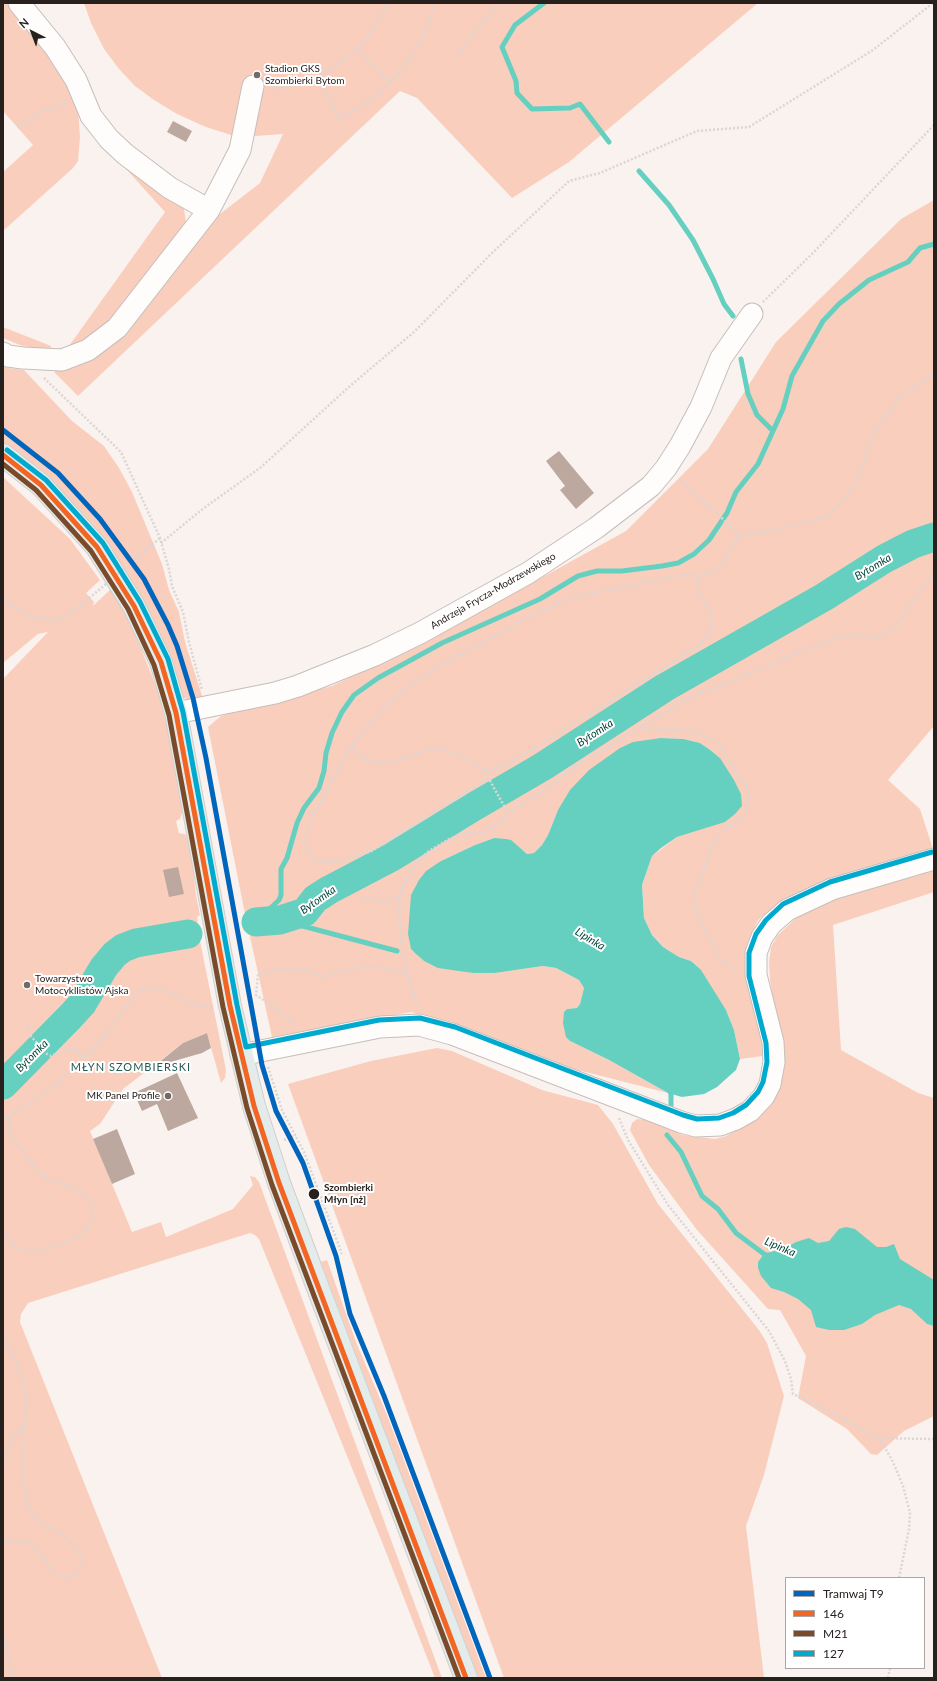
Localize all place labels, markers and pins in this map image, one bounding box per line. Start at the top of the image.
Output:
place label: Stadion GKS Szombierki Bytom [265,63,344,86]
marker: Stadion GKS Szombierki Bytom [252,70,262,80]
place label: Towarzystwo Motocykllistów Ajska [35,973,128,996]
marker: Towarzystwo Motocykllistów Ajska [22,980,32,990]
place label: MK Panel Profile [87,1090,160,1102]
marker: MK Panel Profile [163,1091,173,1101]
place label: Szombierki Młyn [nż] [324,1182,373,1206]
marker: Szombierki Młyn [nż] [307,1187,321,1201]

